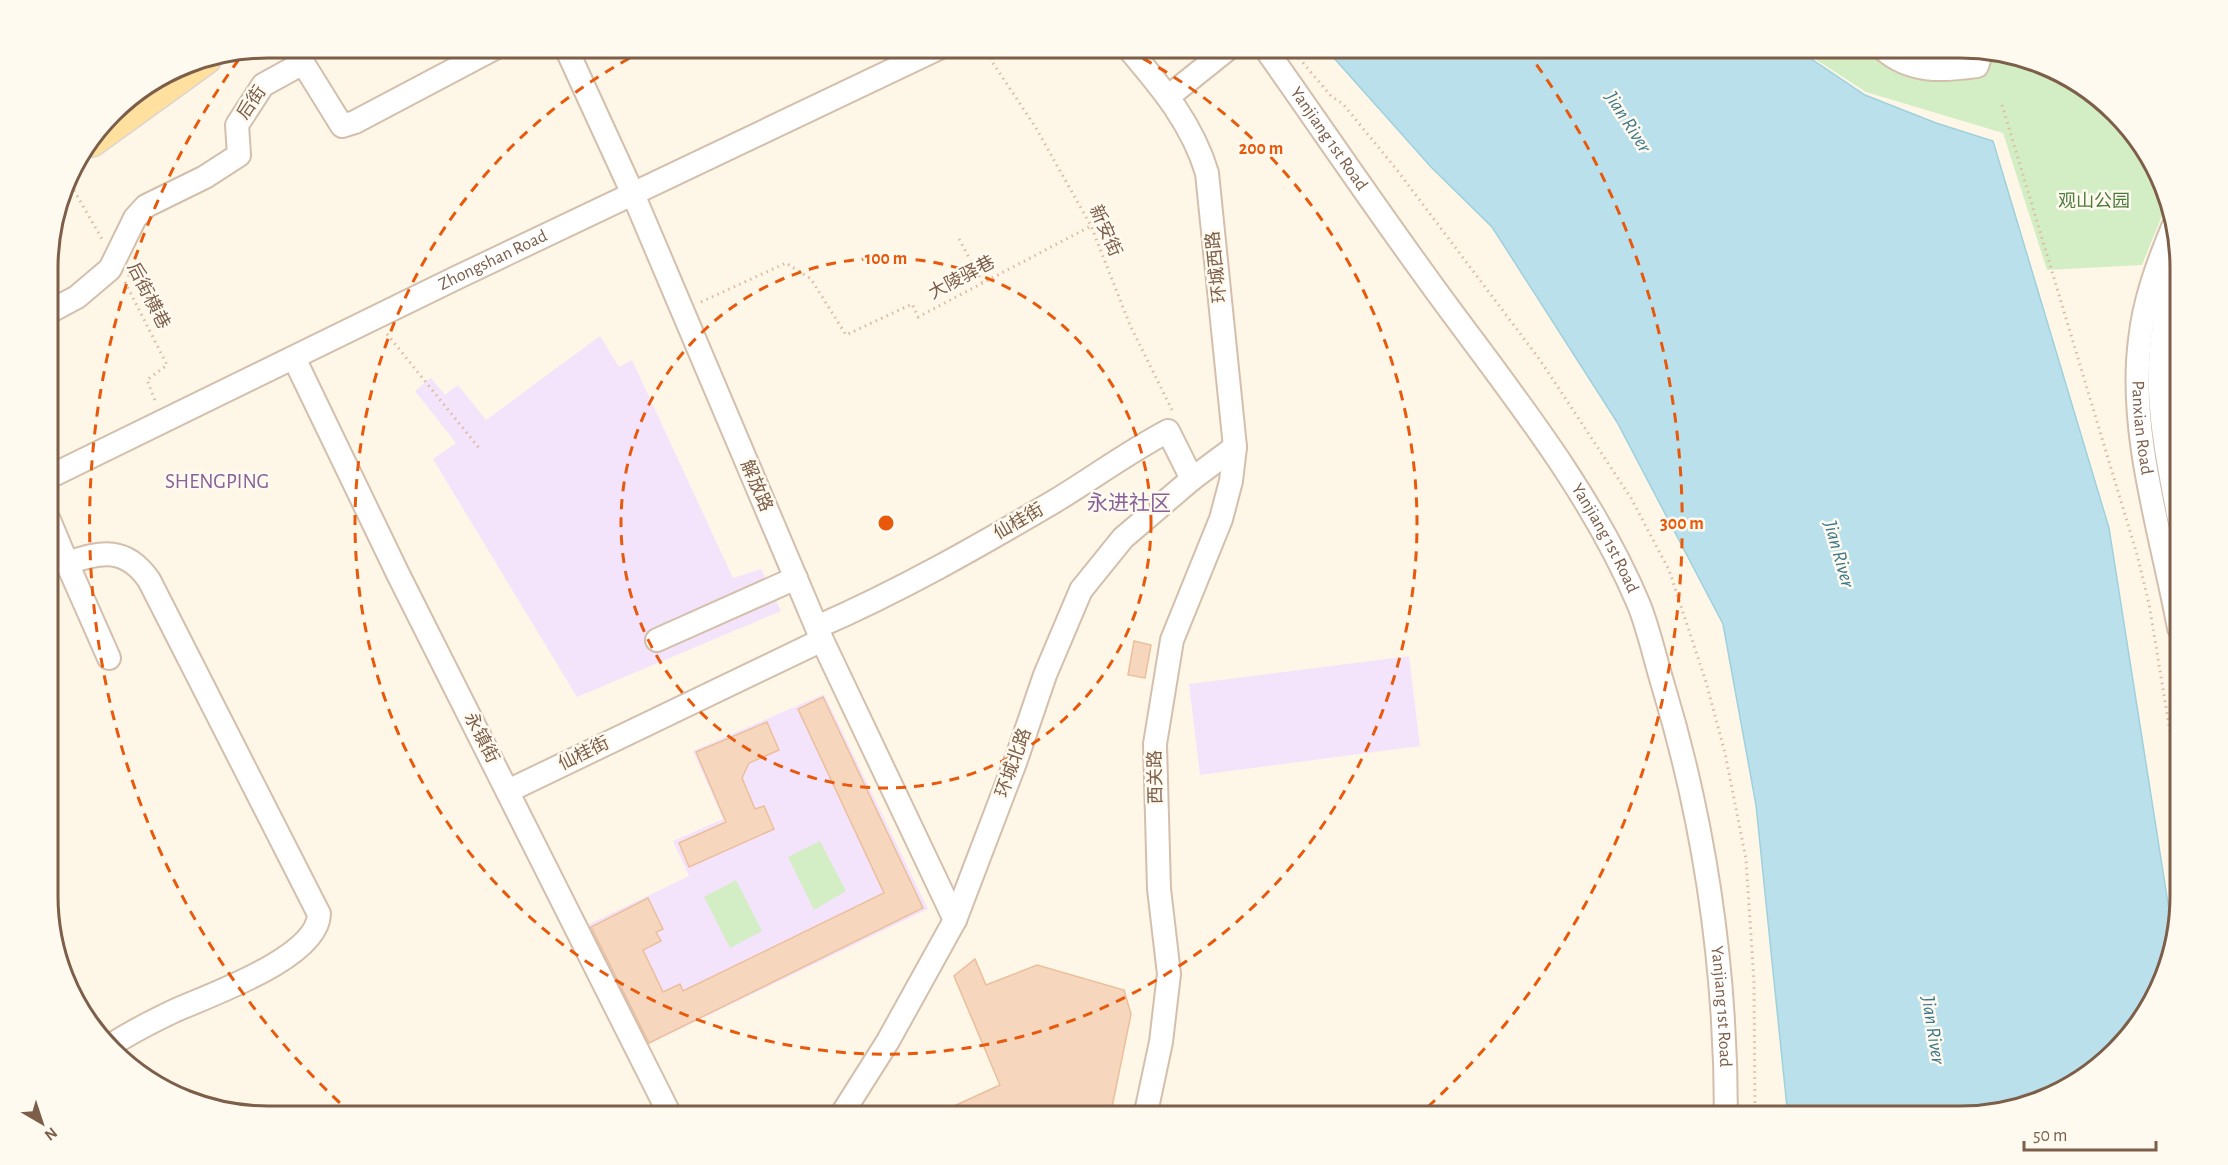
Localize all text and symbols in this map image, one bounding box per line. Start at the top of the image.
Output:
street label: 后街 [233,82,270,123]
street label: Yanjiang 1st Road [1286,84,1371,194]
water label: Jian River [1600,87,1655,156]
text: 200 m [1239,140,1283,158]
park label: 观山公园 [2058,191,2130,211]
street label: 新安街 [1086,202,1126,259]
street label: Zhongshan Road [436,227,550,294]
street label: 环城西路 [1202,230,1230,304]
text: 100 m [865,250,907,268]
street label: 大陵驿巷 [925,251,998,303]
street label: 后街横巷 [124,259,174,332]
street label: Panxian Road [2128,380,2156,476]
street label: 解放路 [737,457,777,514]
district label: SHENGPING [165,471,269,492]
street label: Yanjiang 1st Road [1568,480,1642,596]
district label: 永进社区 [1087,492,1171,514]
street label: 仙桂街 [990,499,1047,543]
centre of rings [876,513,896,533]
text: 300 m [1660,515,1704,533]
water label: Jian River [1820,518,1858,590]
street label: 永镇街 [461,709,503,766]
street label: 环城北路 [991,725,1035,800]
street label: 仙桂街 [555,732,612,774]
street label: 西关路 [1145,750,1165,804]
street label: Yanjiang 1st Road [1707,945,1734,1067]
water label: Jian River [1918,994,1948,1066]
north arrow [12,1093,72,1153]
scale bar [2024,1114,2156,1152]
text: N [41,1124,60,1144]
text: 50 m [2033,1127,2067,1145]

